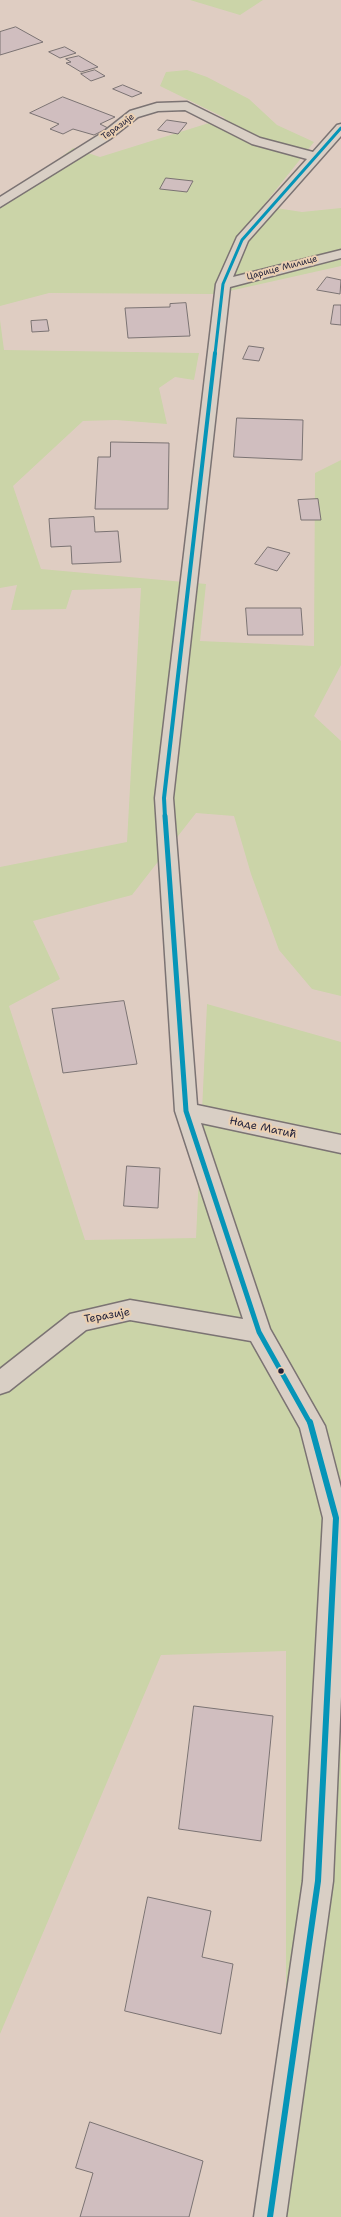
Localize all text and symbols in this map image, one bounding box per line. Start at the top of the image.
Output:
street label: Теразије [100,112,136,142]
street label: Царице Милице [245,253,319,283]
street label: Наде Матић [228,1114,298,1142]
street label: Теразије [83,1305,131,1327]
unlabelled marker [276,1366,286,1376]

